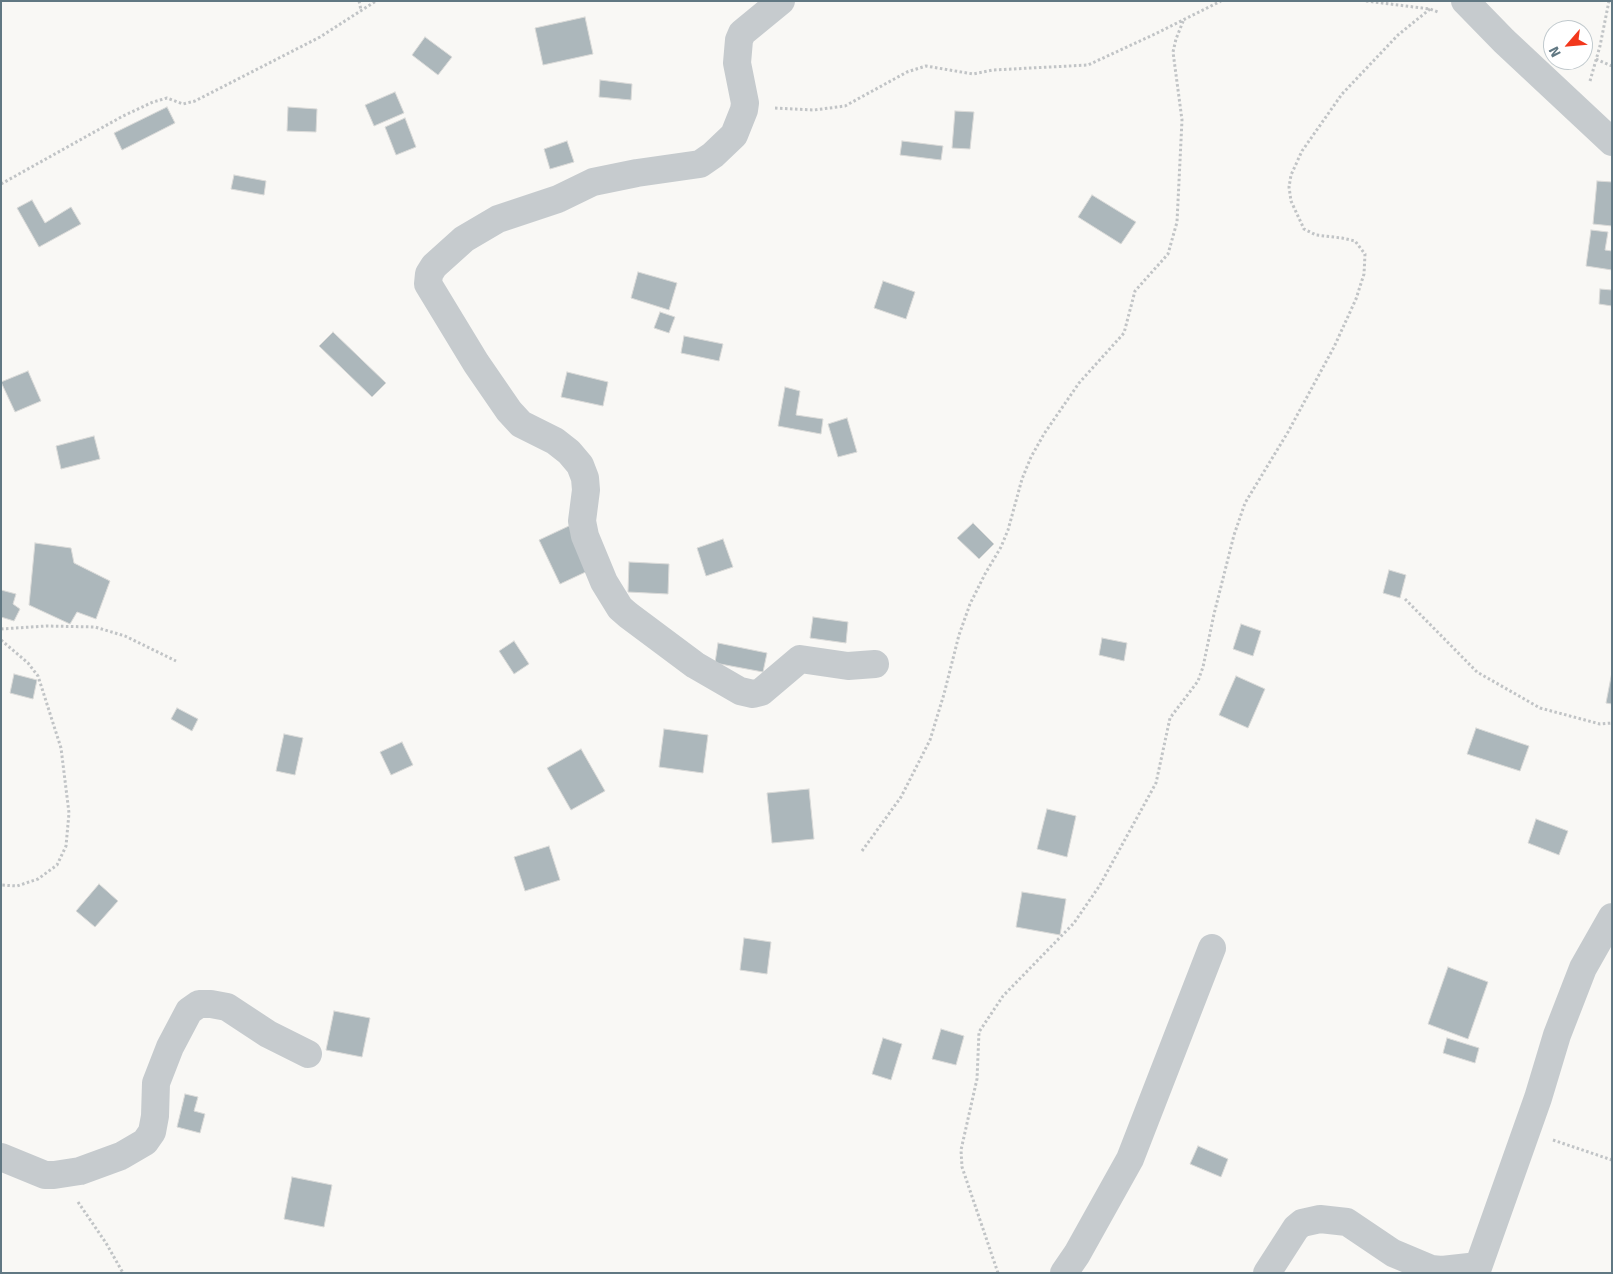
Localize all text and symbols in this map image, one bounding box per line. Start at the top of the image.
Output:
north arrow [1543,20,1593,70]
text: N [1545,43,1565,60]

